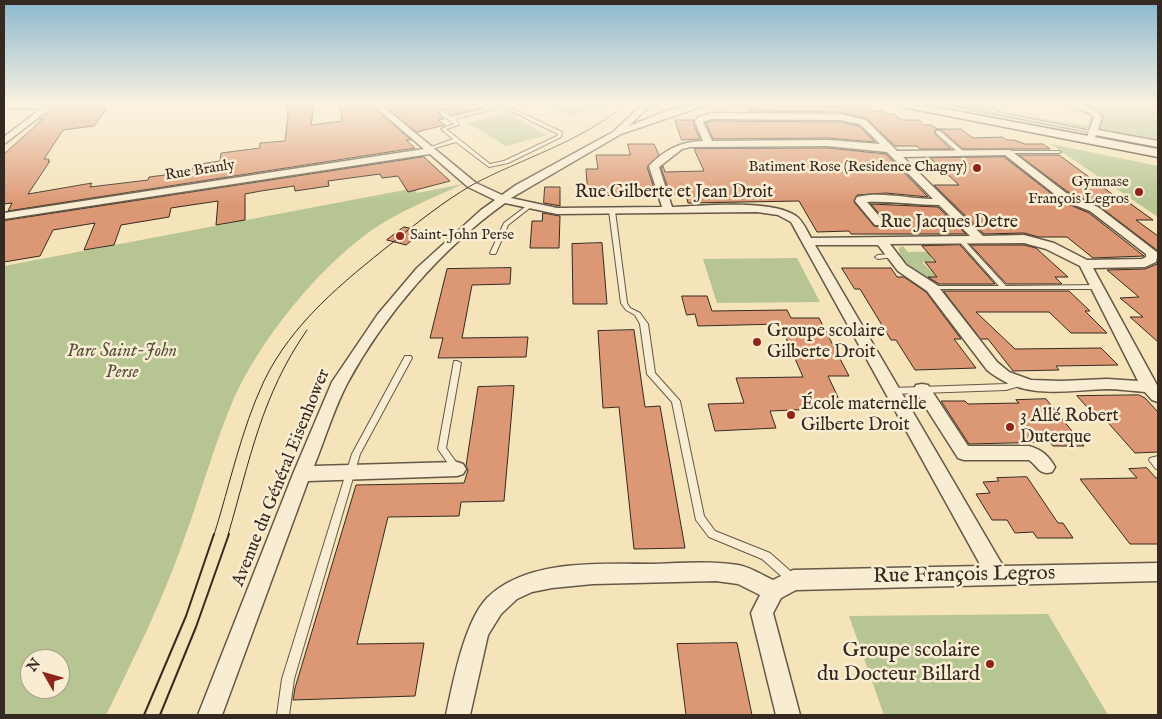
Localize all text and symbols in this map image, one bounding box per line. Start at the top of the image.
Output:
street label: Rue Branly [164,157,236,185]
place label: Batiment Rose (Residence Chagny) [749,159,967,177]
marker: Batiment Rose (Residence Chagny) [971,162,983,174]
place label: Gymnase François Legros [1028,174,1129,209]
street label: Rue Gilberte et Jean Droit [575,182,773,204]
marker: Gymnase François Legros [1133,186,1145,198]
street label: Rue Jacques Detre [880,212,1018,234]
place label: Saint-John Perse [410,227,514,245]
marker: Saint-John Perse [394,230,406,242]
place label: Groupe scolaire Gilberte Droit [767,321,885,364]
marker: Groupe scolaire Gilberte Droit [751,336,763,348]
park label: Parc Saint-John Perse [67,341,177,384]
street label: Avenue du Général Eisenhower [228,366,336,590]
place label: École maternelle Gilberte Droit [801,394,926,436]
place label: 3 Allé Robert Duterque [1020,406,1119,448]
marker: École maternelle Gilberte Droit [785,409,797,421]
marker: 3 Allé Robert Duterque [1004,421,1016,433]
street label: Rue François Legros [873,562,1055,590]
place label: Groupe scolaire du Docteur Billard [817,639,980,689]
north arrow [20,649,70,699]
text: N [23,655,45,676]
marker: Groupe scolaire du Docteur Billard [984,658,996,670]

